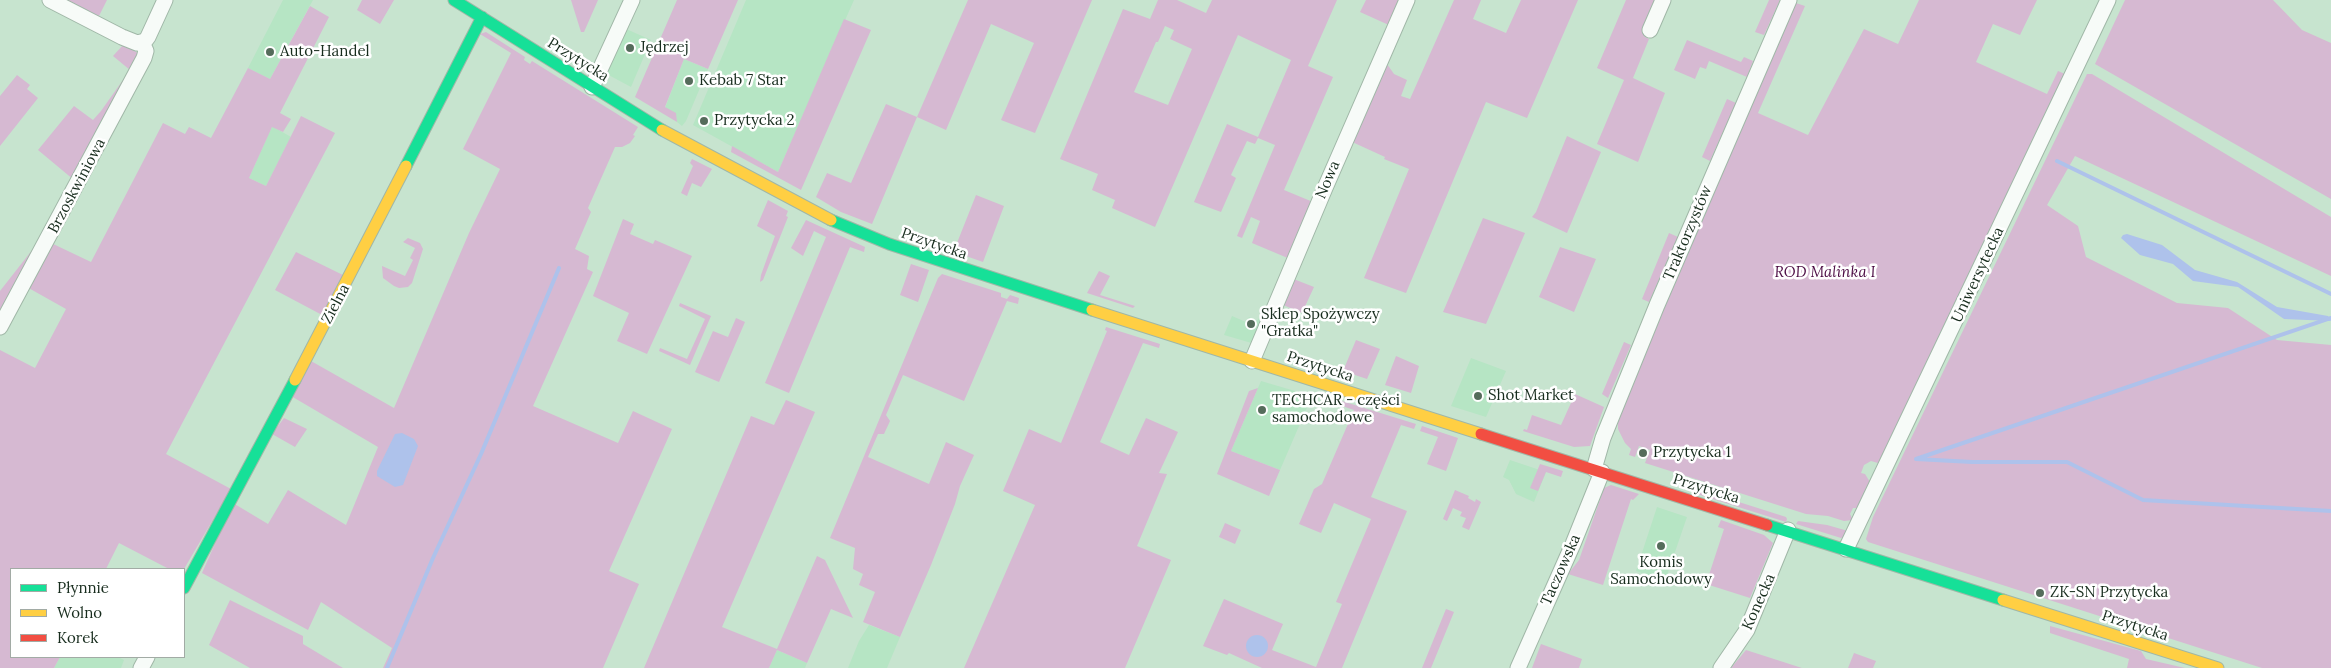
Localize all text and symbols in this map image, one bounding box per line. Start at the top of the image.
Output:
street label: Przytycka [544,34,612,86]
place label: Jędrzej [640,39,689,57]
marker: Jędrzej [624,42,636,54]
place label: Auto-Handel [280,43,370,61]
marker: Auto-Handel [264,46,276,58]
place label: Kebab 7 Star [699,72,786,90]
marker: Kebab 7 Star [683,75,695,87]
place label: Przytycka 2 [714,112,795,130]
marker: Przytycka 2 [698,115,710,127]
street label: Brzoskwiniowa [44,135,110,237]
street label: Nowa [1312,158,1344,202]
street label: Traktorzystów [1660,183,1716,283]
street label: Przytycka [899,224,969,264]
street label: Uniwersytecka [1948,224,2008,326]
park label: ROD Malinka I [1774,264,1876,282]
street label: Zielna [318,281,354,327]
place label: Sklep Spożywczy "Gratka" [1261,306,1380,341]
marker: Sklep Spożywczy "Gratka" [1245,318,1257,330]
street label: Przytycka [1285,348,1355,386]
place label: Shot Market [1488,387,1574,405]
marker: Shot Market [1472,390,1484,402]
place label: TECHCAR - części samochodowe [1272,392,1400,427]
marker: TECHCAR - części samochodowe [1256,404,1268,416]
place label: Przytycka 1 [1653,444,1731,462]
marker: Przytycka 1 [1637,447,1649,459]
street label: Przytycka [1671,470,1741,508]
street label: Taczowska [1537,532,1585,608]
marker: Komis Samochodowy [1655,540,1667,552]
place label: Komis Samochodowy [1610,554,1712,589]
legend [10,568,185,658]
street label: Konecka [1739,571,1779,633]
text: Płynnie [57,578,109,597]
place label: ZK-SN Przytycka [2050,584,2168,602]
marker: ZK-SN Przytycka [2034,587,2046,599]
text: Wolno [57,603,102,622]
street label: Przytycka [2100,607,2170,645]
text: Korek [57,628,98,647]

